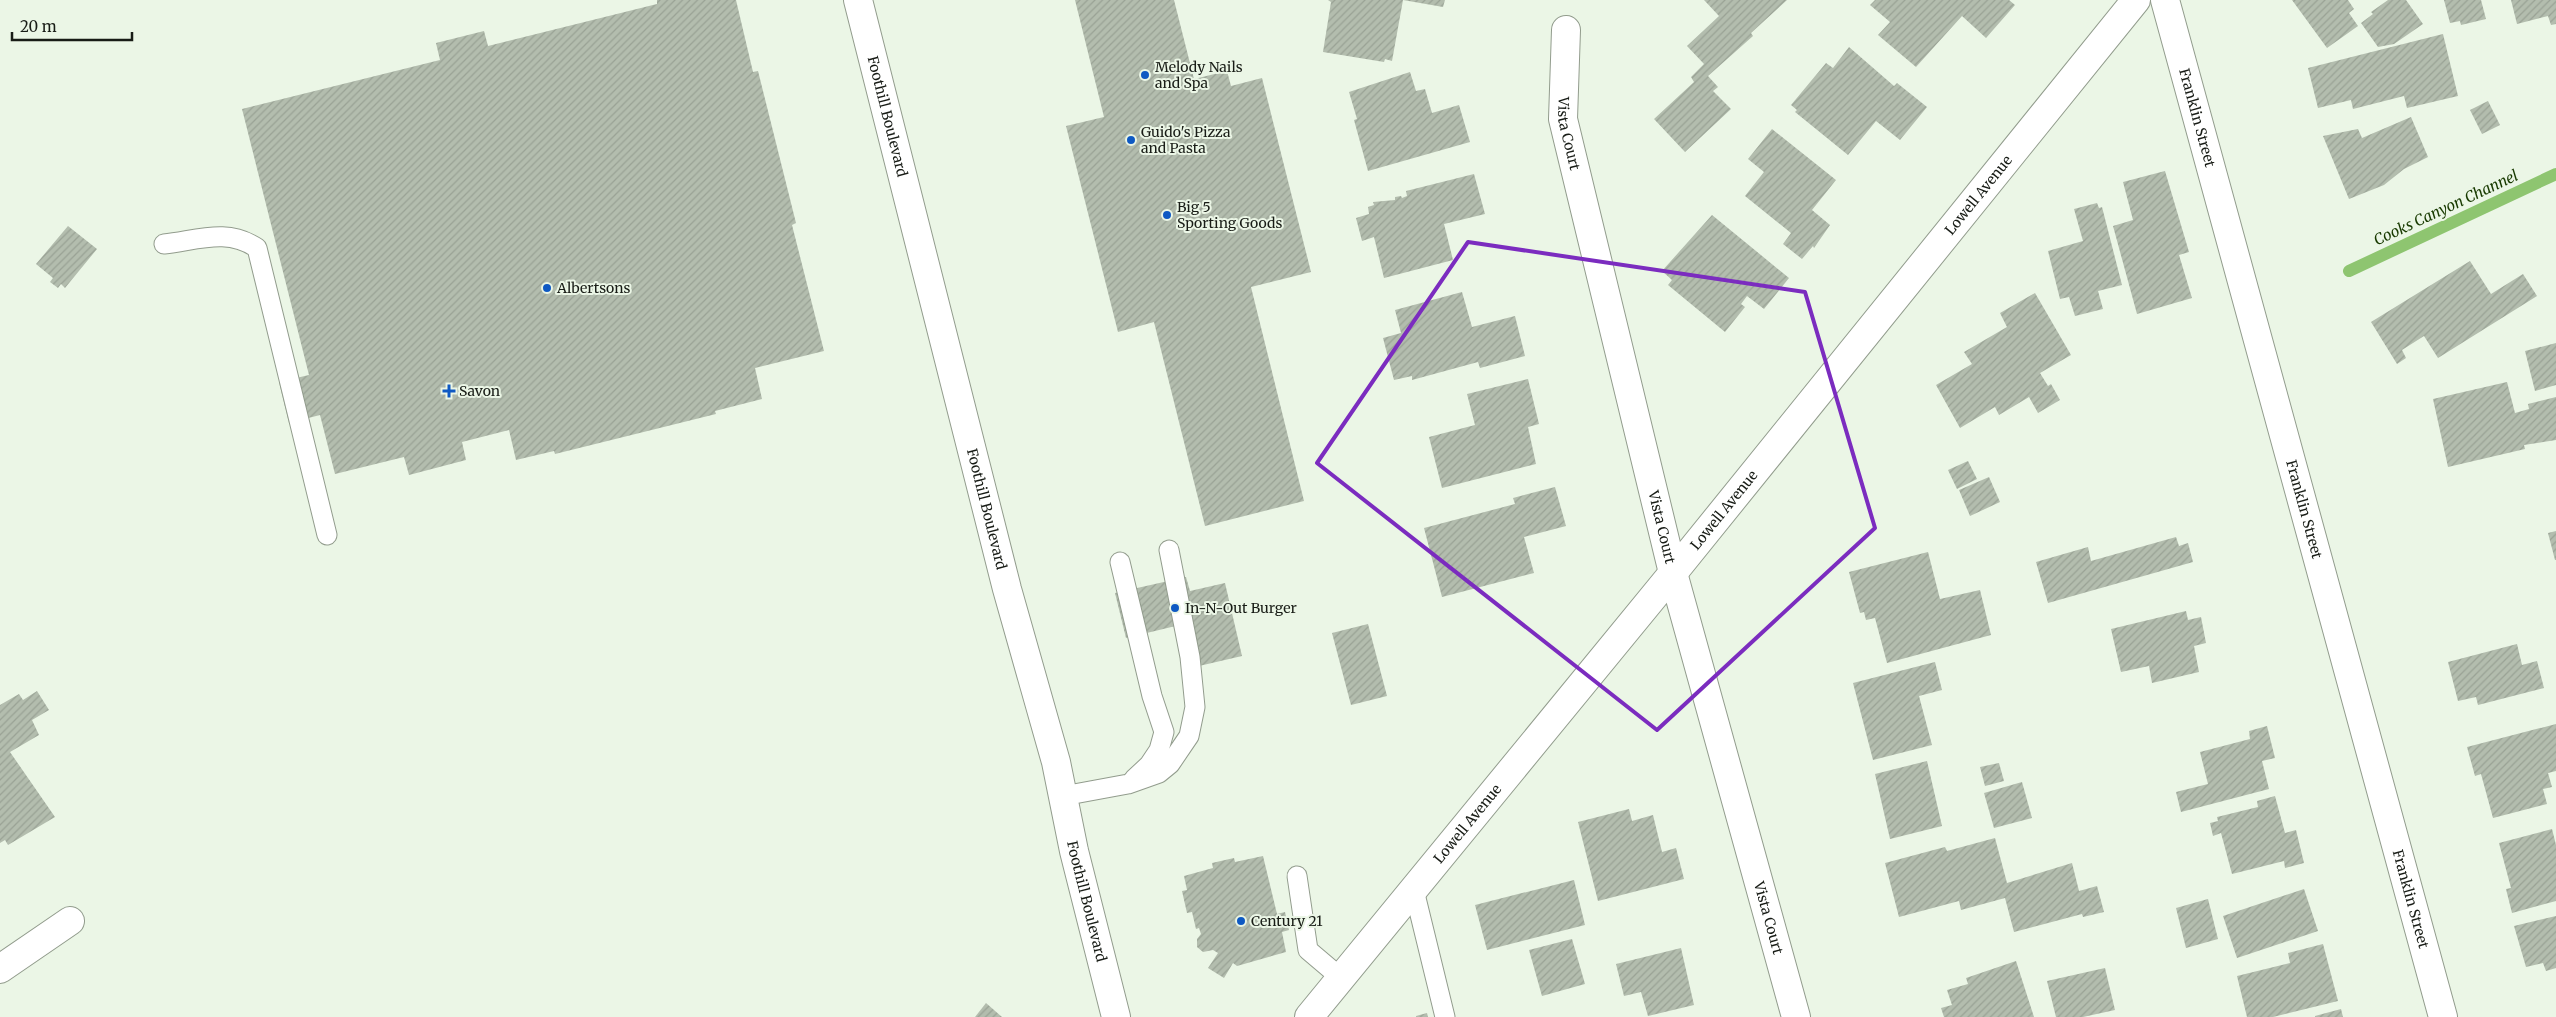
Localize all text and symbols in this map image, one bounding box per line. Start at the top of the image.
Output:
scale bar [12,10,132,42]
text: 20 m [20,17,57,36]
street label: Foothill Boulevard [863,54,912,179]
place label: Melody Nails and Spa [1155,58,1243,92]
street label: Franklin Street [2175,66,2219,170]
marker: Melody Nails and Spa [1139,69,1151,81]
street label: Vista Court [1554,95,1584,172]
place label: Guido's Pizza and Pasta [1141,123,1231,157]
marker: Guido's Pizza and Pasta [1125,134,1137,146]
street label: Lowell Avenue [1941,152,2016,239]
water label: Cooks Canyon Channel [2371,166,2521,249]
place label: Big 5 Sporting Goods [1177,198,1283,232]
marker: Big 5 Sporting Goods [1161,209,1173,221]
place label: Albertsons [556,279,631,297]
marker: Albertsons [541,282,553,294]
place label: Savon [459,382,500,400]
marker: Savon [443,385,455,397]
street label: Foothill Boulevard [963,447,1011,572]
street label: Franklin Street [2282,458,2326,561]
street label: Lowell Avenue [1686,467,1761,554]
street label: Vista Court [1644,488,1680,566]
place label: In-N-Out Burger [1185,599,1297,617]
marker: In-N-Out Burger [1169,602,1181,614]
street label: Lowell Avenue [1430,780,1505,867]
street label: Foothill Boulevard [1063,839,1111,964]
street label: Franklin Street [2389,848,2433,951]
street label: Vista Court [1750,878,1787,957]
place label: Century 21 [1251,912,1323,930]
marker: Century 21 [1235,915,1247,927]

